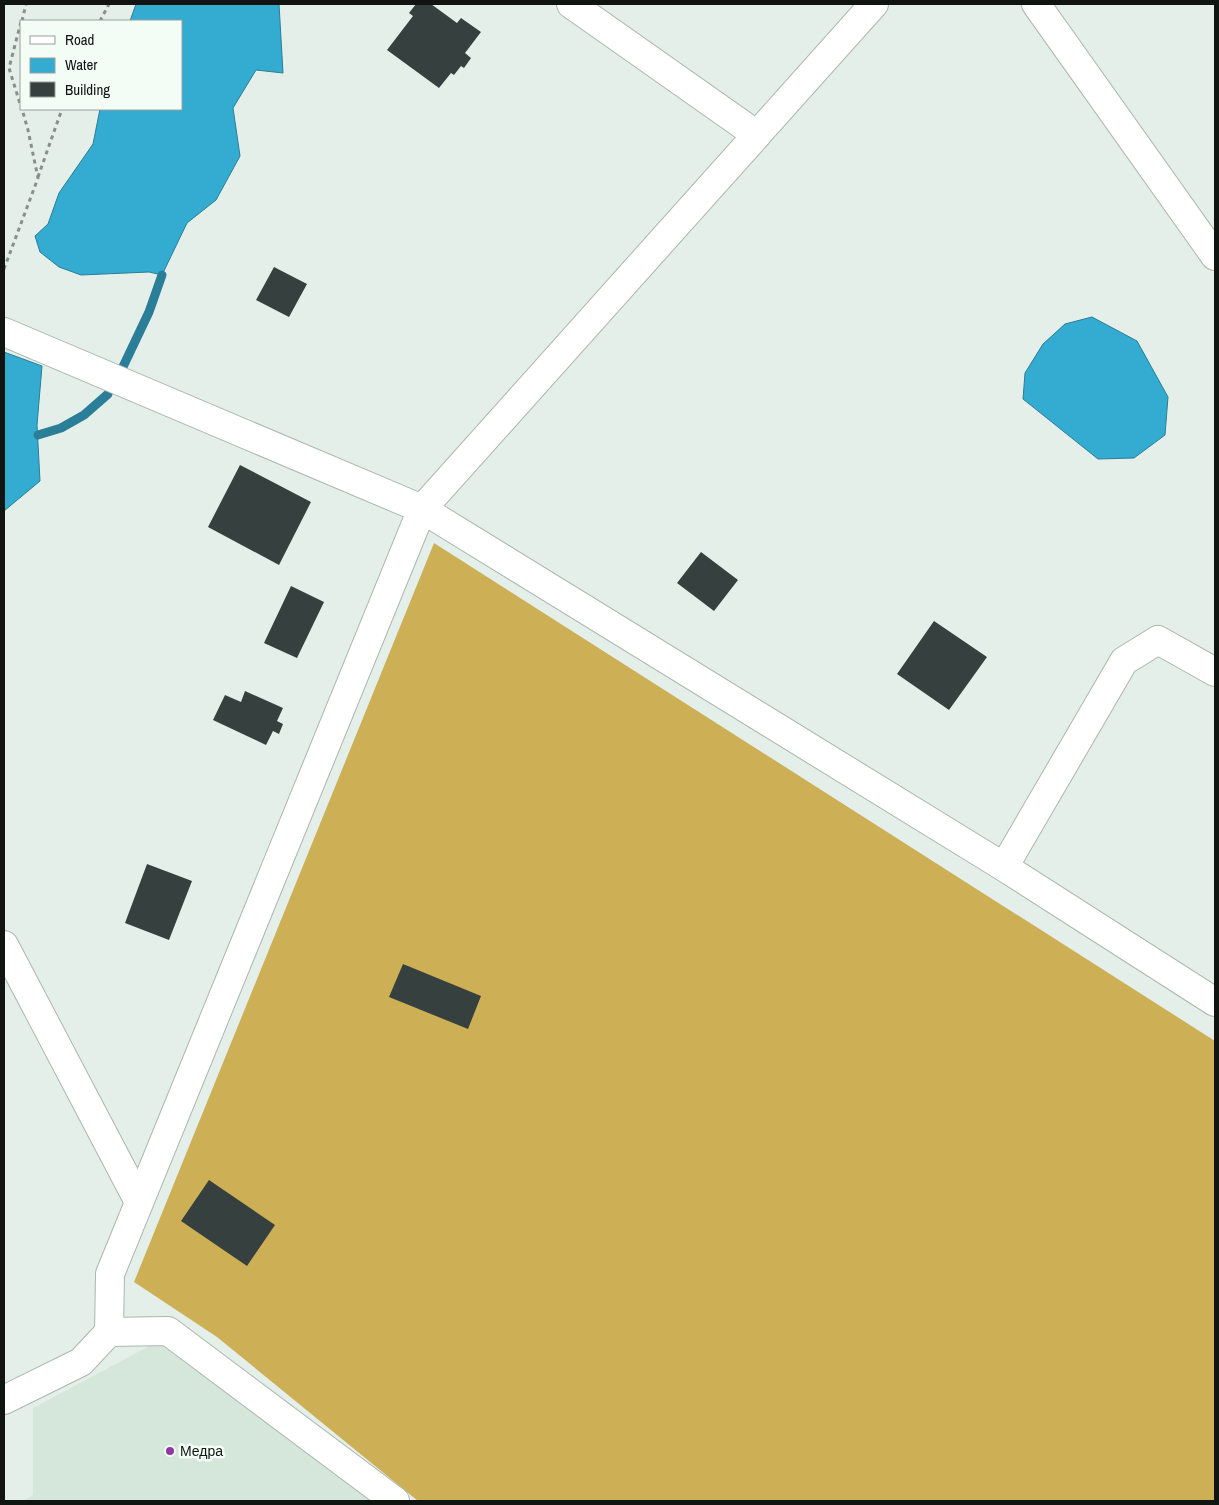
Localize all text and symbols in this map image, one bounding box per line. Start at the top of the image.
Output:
legend [20,20,182,110]
text: Road [65,29,94,50]
text: Water [65,54,97,75]
text: Building [65,79,110,100]
place label: Медра [180,1442,223,1460]
marker: Медра [164,1445,176,1457]

